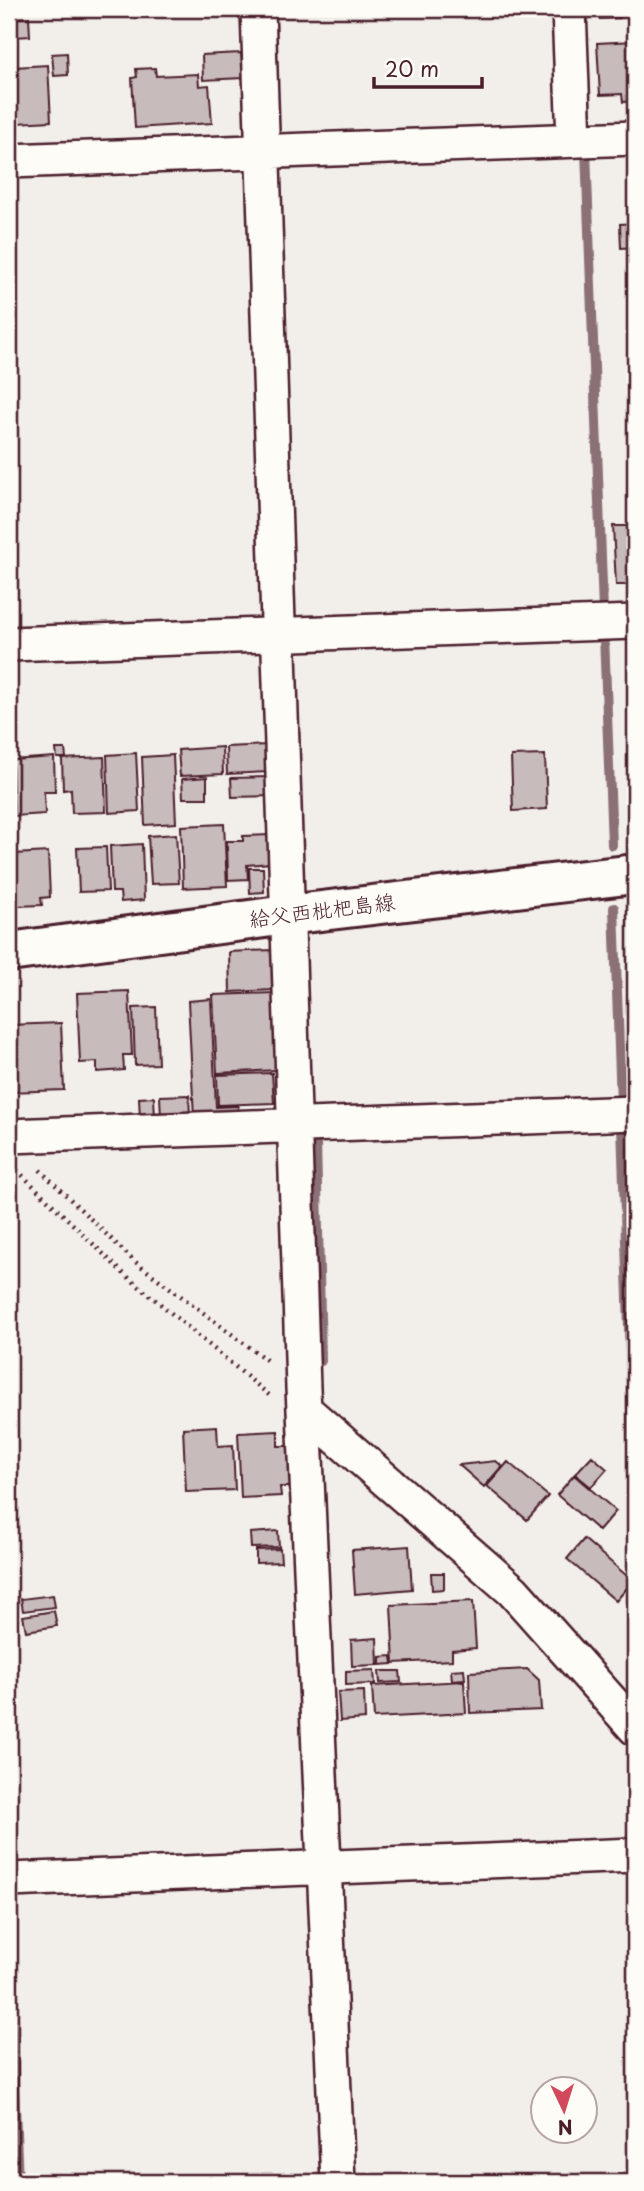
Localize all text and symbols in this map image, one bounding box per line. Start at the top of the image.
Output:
scale bar [374,46,483,90]
text: 20 m [385,52,439,84]
street label: 給父西枇杷島線 [247,884,397,934]
north arrow [528,2076,598,2146]
text: N [557,2113,574,2142]

